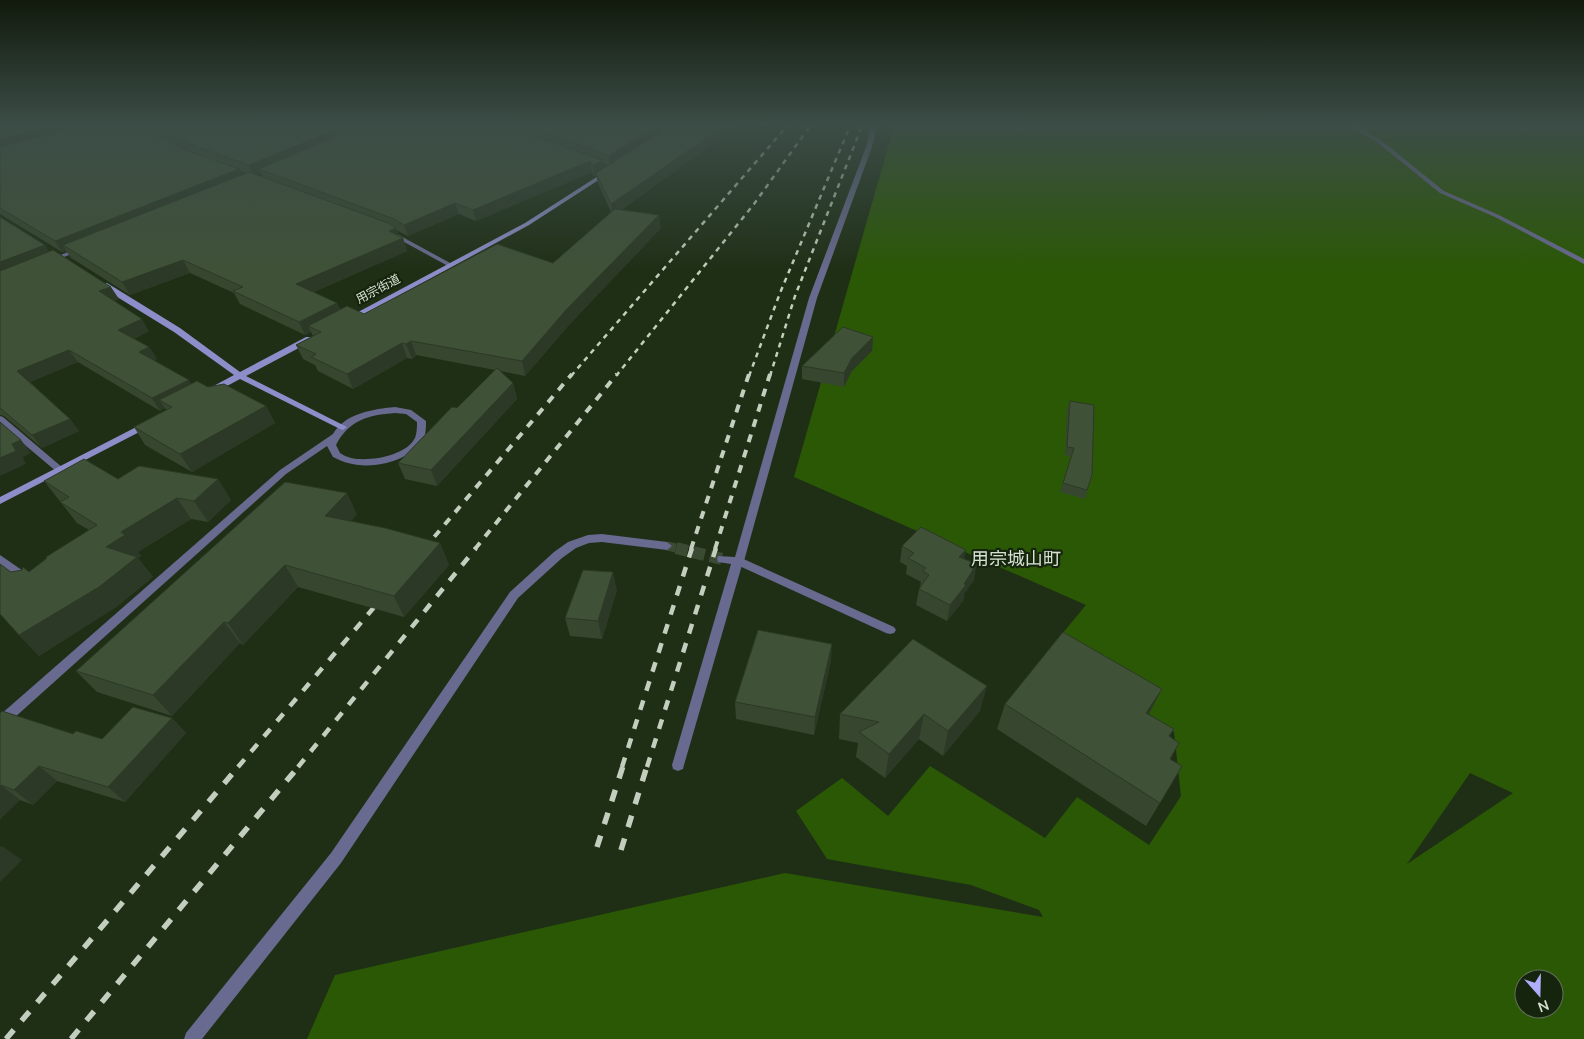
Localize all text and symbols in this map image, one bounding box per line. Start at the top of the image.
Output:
street label: 用宗街道 [353,271,402,306]
district label: 用宗城山町 [971,547,1061,570]
north arrow [1514,969,1564,1019]
text: N [1535,996,1551,1016]

